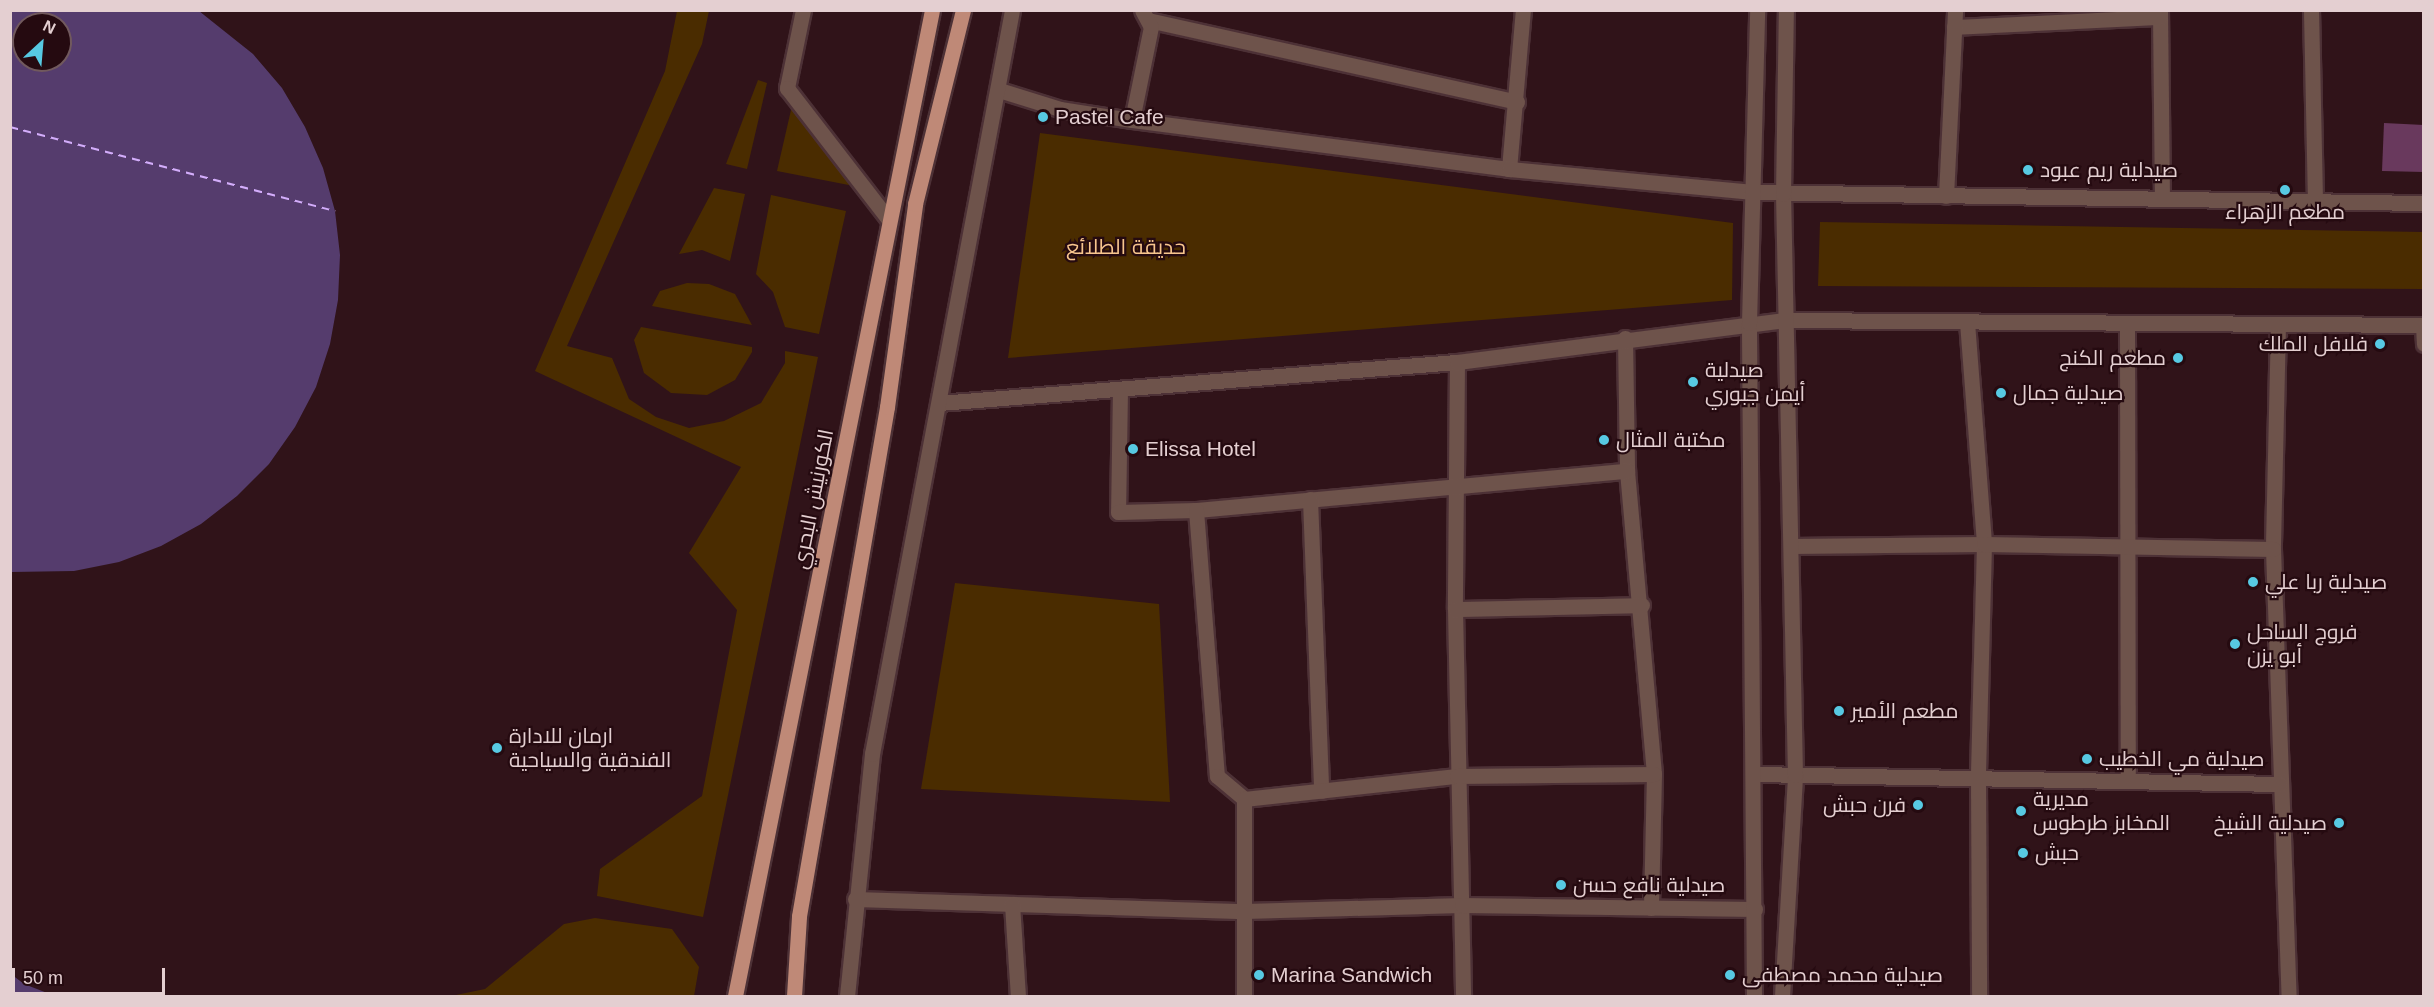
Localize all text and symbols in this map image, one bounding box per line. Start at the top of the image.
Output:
north arrow [12,12,72,72]
text: N [40,17,58,37]
place label: Pastel Cafe [1055,104,1164,130]
marker: Pastel Cafe [1036,110,1050,124]
place label: صيدلية ريم عبود [2040,157,2178,183]
marker: صيدلية ريم عبود [2021,163,2035,177]
marker: مطعم الزهراء [2278,183,2292,197]
place label: مطعم الزهراء [2225,199,2345,225]
park label: حديقة الطلائع [1066,234,1186,260]
place label: فلافل الملك [2259,331,2368,357]
marker: فلافل الملك [2373,337,2387,351]
place label: مطعم الكنج [2059,345,2166,371]
marker: مطعم الكنج [2171,351,2185,365]
place label: صيدلية أيمن جبوري [1705,357,1805,407]
marker: صيدلية أيمن جبوري [1686,375,1700,389]
place label: صيدلية جمال [2013,380,2124,406]
marker: صيدلية جمال [1994,386,2008,400]
street label: الكورنيش البحري [787,427,839,571]
place label: مكتبة المثال [1616,427,1726,453]
marker: مكتبة المثال [1597,433,1611,447]
place label: Elissa Hotel [1145,436,1256,462]
marker: Elissa Hotel [1126,442,1140,456]
place label: صيدلية ربا علي [2265,569,2387,595]
marker: صيدلية ربا علي [2246,575,2260,589]
place label: فروج الساحل أبو يزن [2247,619,2358,669]
marker: فروج الساحل أبو يزن [2228,637,2242,651]
place label: مطعم الأمير [1851,698,1958,724]
marker: مطعم الأمير [1832,704,1846,718]
place label: ارمان للادارة الفندقية والسياحية [509,723,671,773]
marker: ارمان للادارة الفندقية والسياحية [490,741,504,755]
place label: صيدلية مي الخطيب [2099,746,2265,772]
marker: صيدلية مي الخطيب [2080,752,2094,766]
place label: مديرية المخابز طرطوس [2033,786,2170,836]
place label: فرن حبش [1823,792,1906,818]
marker: فرن حبش [1911,798,1925,812]
marker: مديرية المخابز طرطوس [2014,804,2028,818]
place label: صيدلية الشيخ [2214,810,2327,836]
marker: صيدلية الشيخ [2332,816,2346,830]
place label: حبش [2035,840,2079,866]
marker: حبش [2016,846,2030,860]
place label: صيدلية نافع حسن [1573,872,1725,898]
marker: صيدلية نافع حسن [1554,878,1568,892]
scale bar [15,956,168,994]
place label: Marina Sandwich [1271,962,1432,988]
place label: صيدلية محمد مصطفى [1742,962,1943,988]
text: 50 m [23,968,63,988]
marker: Marina Sandwich [1252,968,1266,982]
marker: صيدلية محمد مصطفى [1723,968,1737,982]

